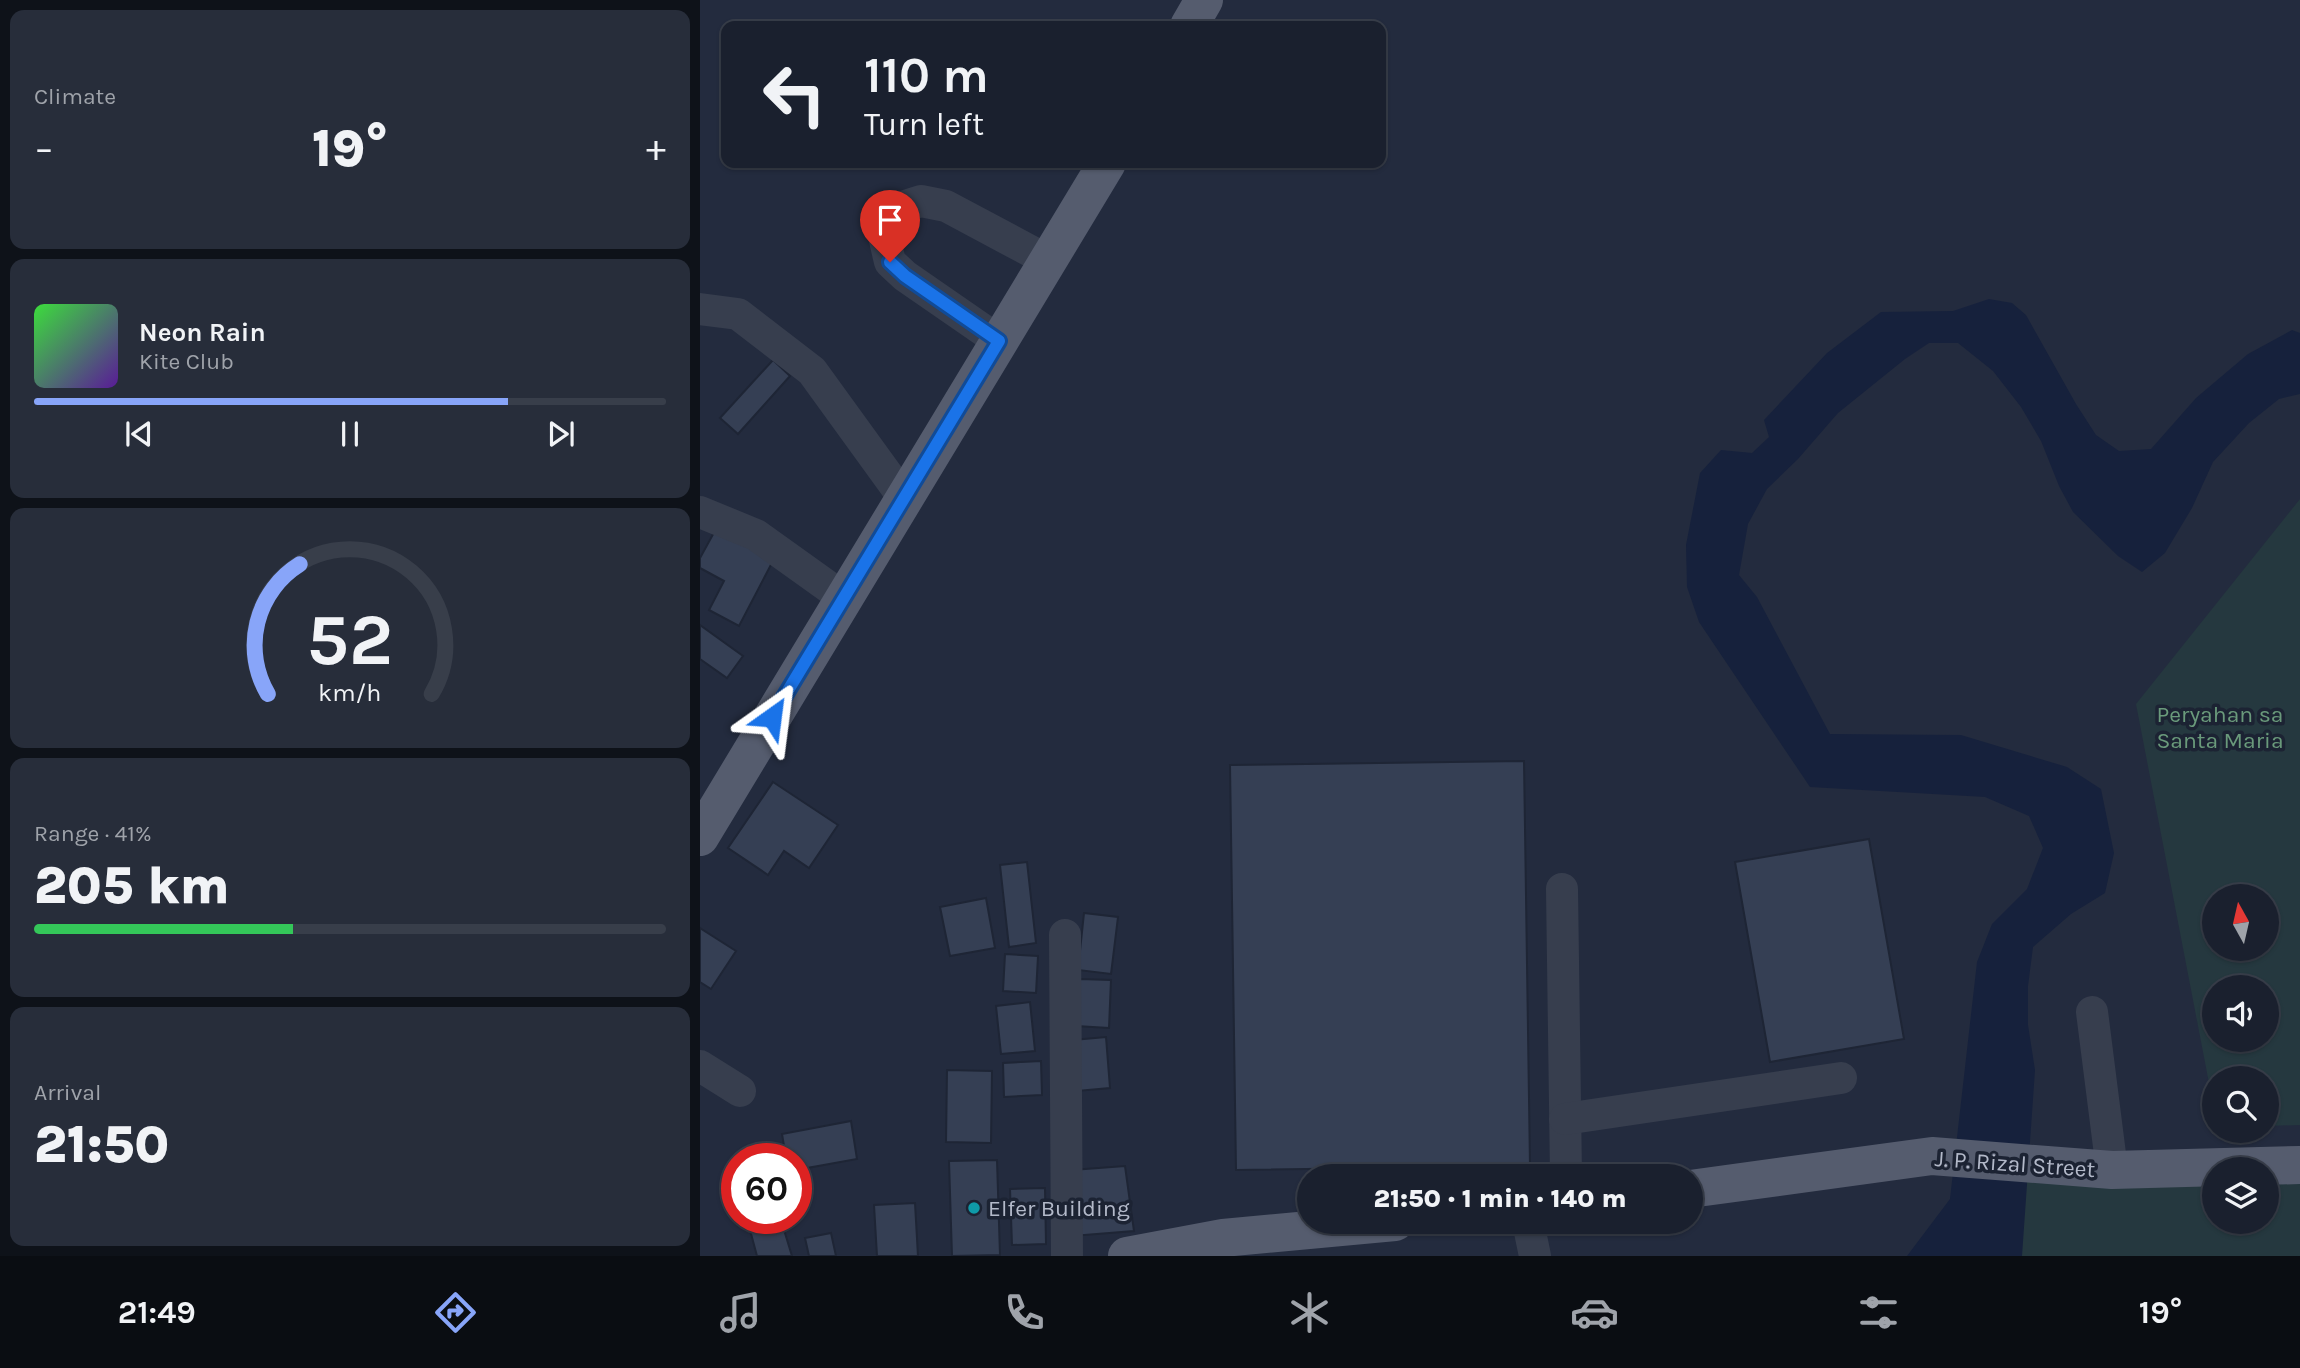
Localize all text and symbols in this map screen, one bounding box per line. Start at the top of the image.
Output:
text: 110 m [864,47,989,104]
icon: left [749,49,840,140]
text: Climate [34,83,116,110]
text: Turn left [864,106,984,143]
text: 19° [312,118,388,179]
text: − [34,126,54,171]
text: + [646,126,666,171]
pin [860,190,920,262]
icon: arrive [871,201,909,239]
text: Neon Rain [139,317,266,348]
text: Kite Club [139,348,234,375]
icon: previous [120,415,158,453]
icon: pause [331,415,369,453]
icon: next [542,415,580,453]
text: 52 [307,597,393,682]
text: km/h [318,678,382,707]
position arrow [735,680,809,754]
park label: Peryahan sa Santa Maria [2156,701,2284,754]
text: Range · 41% [34,820,152,847]
text: 205 km [34,855,230,916]
north arrow [2202,884,2278,961]
map controls [2202,884,2279,1234]
button: sound [2202,975,2279,1052]
button: search [2202,1066,2279,1143]
text: Arrival [34,1079,101,1106]
text: 21:50 [34,1114,169,1175]
speed limit sign: 60 [721,1143,812,1234]
street label: J. P. Rizal Street [1934,1145,2096,1183]
button: layers [2202,1157,2279,1234]
text: 21:50 · 1 min · 140 m [1374,1183,1626,1214]
place label: Elfer Building [988,1195,1130,1222]
marker: Elfer Building [966,1200,982,1216]
icon: directions [431,1288,480,1337]
icon: music [716,1288,765,1337]
icon: phone [1000,1288,1049,1337]
icon: climate [1285,1288,1334,1337]
icon: car [1570,1288,1619,1337]
icon: filters [1854,1288,1903,1337]
text: 21:49 [118,1294,196,1331]
text: 19° [2139,1294,2182,1331]

